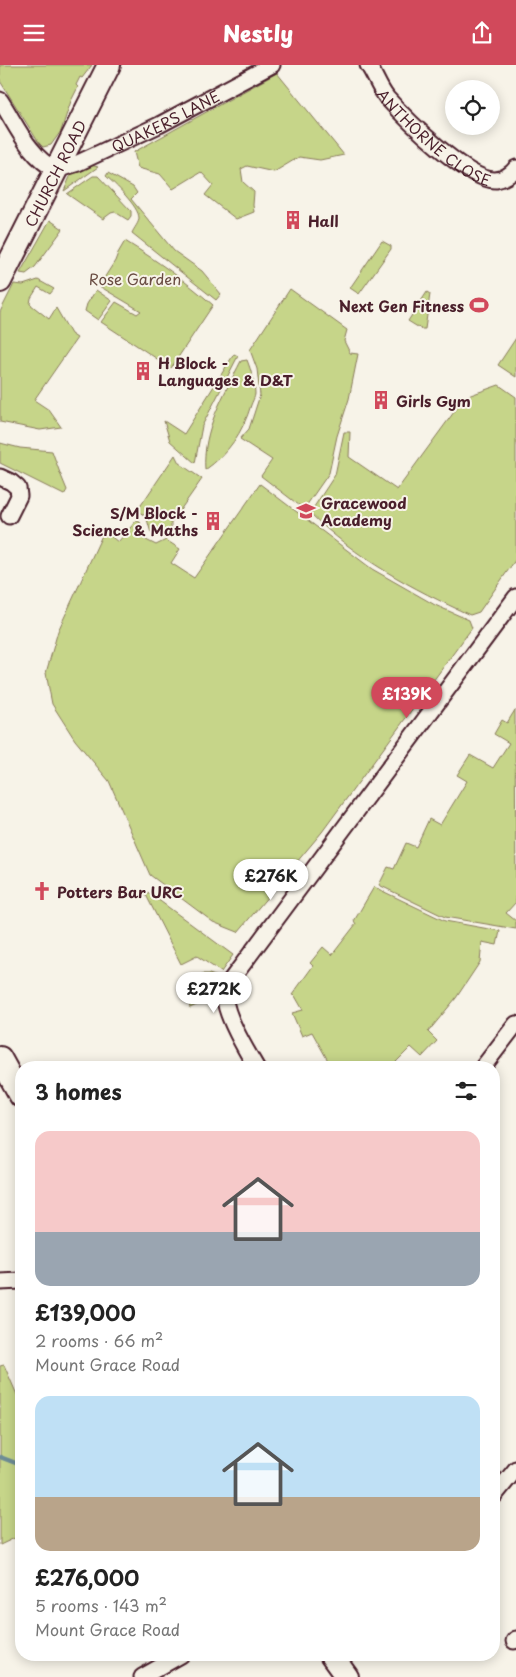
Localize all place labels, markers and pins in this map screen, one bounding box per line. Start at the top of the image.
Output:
building icon: Hall [282,209,304,231]
place label: Hall [308,209,339,232]
place label: Next Gen Fitness [339,294,464,317]
sports icon: Next Gen Fitness [468,294,490,316]
place label: H Block - Languages & D&T [158,351,294,391]
building icon: H Block - Languages & D&T [132,360,154,382]
building icon: Girls Gym [370,389,392,411]
place label: Girls Gym [396,389,471,412]
place label: Gracewood Academy [320,491,406,531]
school or university icon: Gracewood Academy [295,500,317,522]
place label: S/M Block - Science & Maths [72,501,198,541]
building icon: S/M Block - Science & Maths [202,510,224,532]
pin: £139K [372,677,442,719]
pin: £276K [236,859,306,901]
church icon: Potters Bar URC [31,880,53,902]
place label: Potters Bar URC [57,880,183,903]
pin: £272K [179,971,249,1014]

